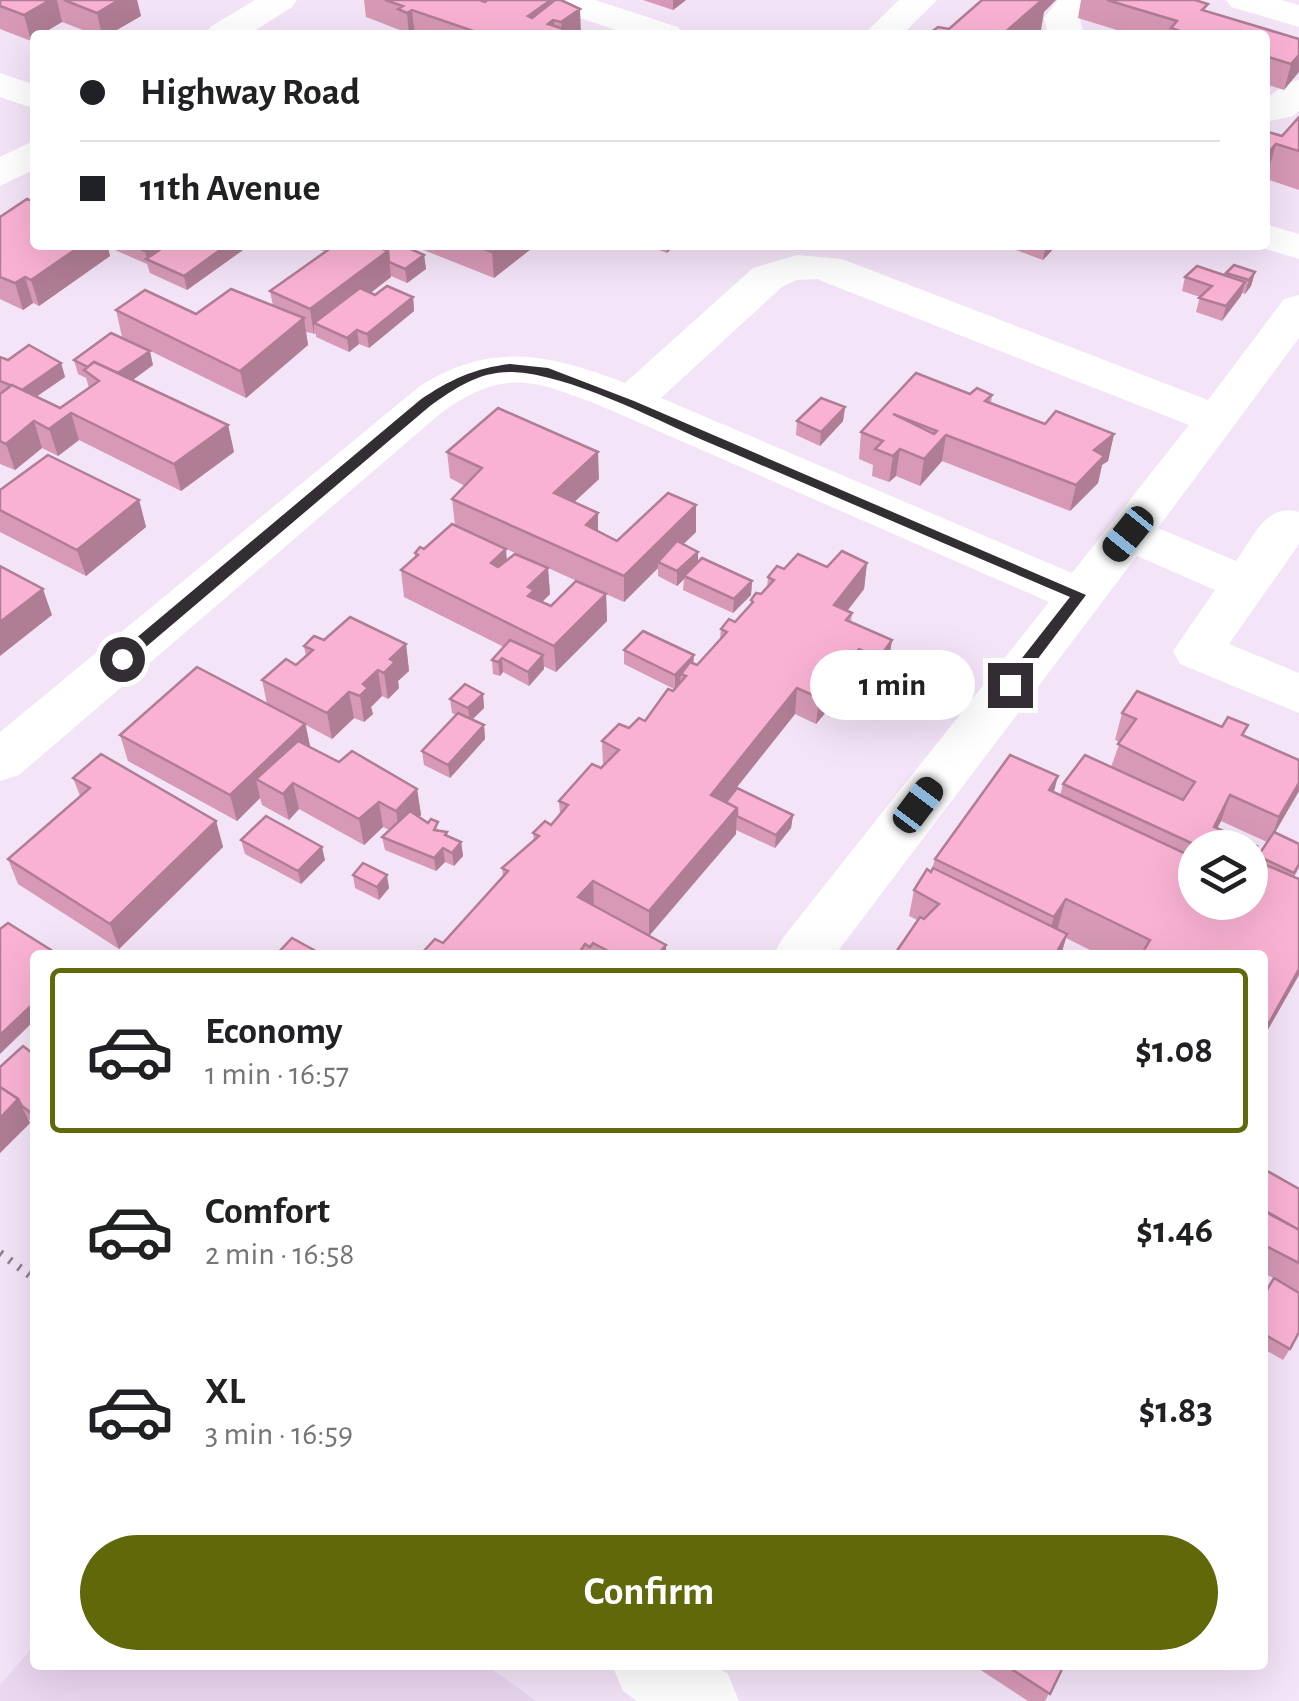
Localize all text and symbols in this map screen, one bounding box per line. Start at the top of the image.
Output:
text: Highway Road [140,74,360,112]
text: 11th Avenue [140,170,320,208]
car [1097,501,1159,567]
route start [100,637,145,682]
callout: 1 min [810,650,975,720]
route end [988,663,1033,708]
text: 1 min [859,669,926,701]
car [888,772,948,838]
map controls [1178,830,1268,920]
button: layers [1178,830,1268,920]
icon: car [85,1006,175,1096]
text: Economy [205,1013,343,1051]
text: $1.08 [1135,1032,1213,1070]
text: 1 min · 16:57 [205,1058,349,1090]
icon: car [85,1186,175,1276]
text: Comfort [205,1193,330,1231]
text: $1.46 [1136,1212,1213,1250]
text: 2 min · 16:58 [205,1238,355,1270]
icon: car [85,1366,175,1456]
text: XL [205,1373,245,1411]
text: $1.83 [1138,1392,1213,1430]
text: 3 min · 16:59 [205,1418,353,1450]
button: Confirm [80,1535,1218,1650]

